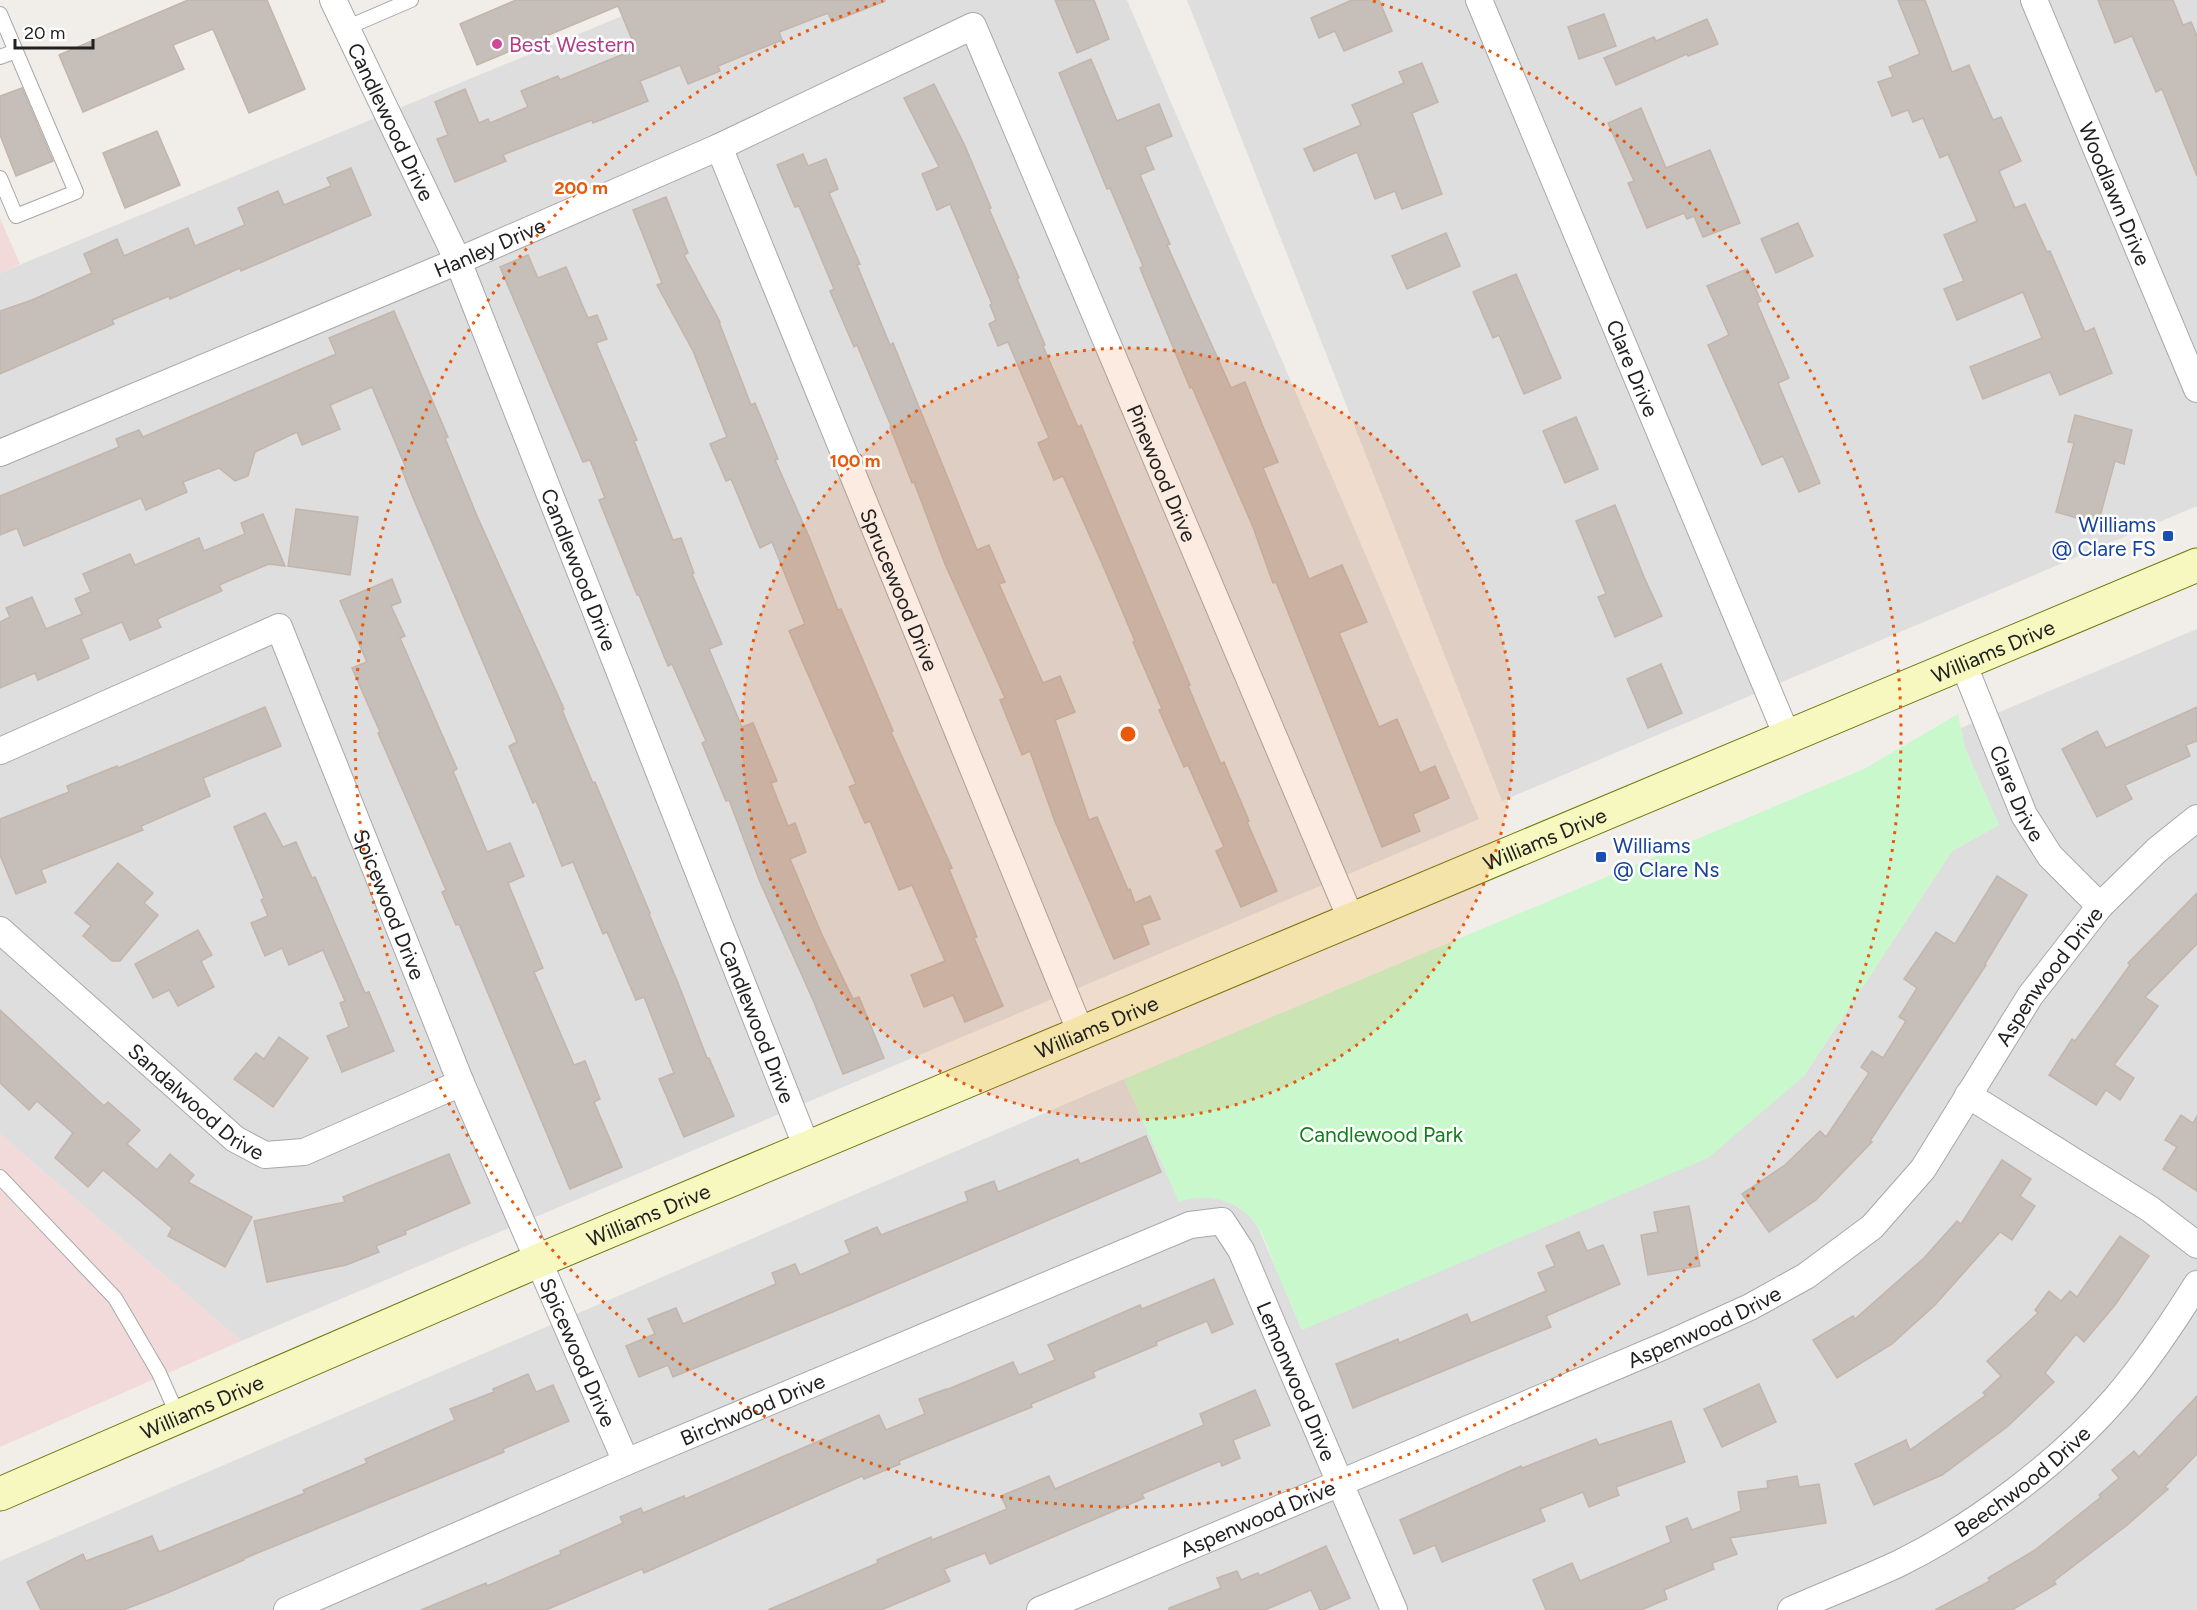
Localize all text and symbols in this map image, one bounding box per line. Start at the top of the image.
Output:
scale bar [15,12,93,50]
text: 20 m [24,22,65,44]
place label: Best Western [509,32,635,57]
marker: Best Western [490,37,504,51]
street label: Candlewood Drive [343,39,440,205]
street label: Woodlawn Drive [2074,118,2156,269]
text: 200 m [554,177,608,199]
street label: Hanley Drive [430,212,549,282]
street label: Clare Drive [1602,316,1664,420]
street label: Pinewood Drive [1122,400,1202,545]
text: 100 m [830,450,880,472]
street label: Candlewood Drive [536,485,623,654]
street label: Sprucewood Drive [855,504,944,674]
place label: Williams @ Clare FS [2052,512,2156,561]
marker: Williams @ Clare FS [2161,529,2175,543]
street label: Williams Drive [1927,614,2058,688]
centre of rings [1118,724,1138,744]
street label: Clare Drive [1985,741,2050,846]
street label: Williams Drive [1479,802,1610,876]
street label: Spicewood Drive [349,826,431,983]
place label: Williams @ Clare Ns [1613,833,1719,882]
marker: Williams @ Clare Ns [1594,850,1608,864]
street label: Aspenwood Drive [1990,901,2108,1050]
street label: Candlewood Drive [714,937,801,1107]
street label: Williams Drive [1031,990,1162,1064]
street label: Sandalwood Drive [123,1038,269,1165]
park label: Candlewood Park [1299,1122,1464,1147]
street label: Williams Drive [583,1178,714,1251]
street label: Spicewood Drive [535,1274,622,1430]
street label: Aspenwood Drive [1624,1280,1785,1373]
street label: Lemonwood Drive [1252,1298,1342,1465]
street label: Birchwood Drive [676,1367,828,1450]
street label: Williams Drive [137,1369,267,1444]
street label: Beechwood Drive [1950,1420,2095,1542]
street label: Aspenwood Drive [1176,1474,1339,1562]

